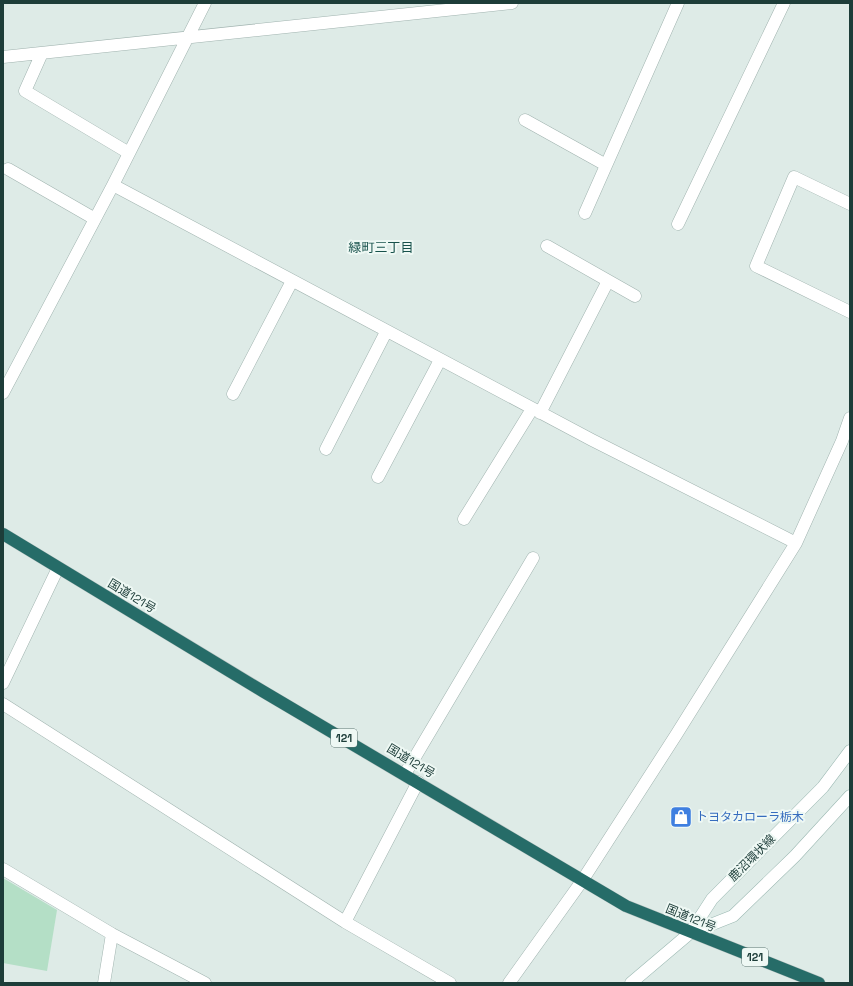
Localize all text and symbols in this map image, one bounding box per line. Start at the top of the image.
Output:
district label: 緑町三丁目 [348,239,414,256]
street label: 国道121号 [105,575,159,617]
road number: 121 [331,729,357,747]
street label: 国道121号 [384,740,438,782]
shop icon: トヨタカローラ栃木 [668,804,694,830]
place label: トヨタカローラ栃木 [696,809,804,825]
street label: 鹿沼環状線 [725,831,779,885]
street label: 国道121号 [663,901,719,935]
road number: 121 [742,948,768,966]

